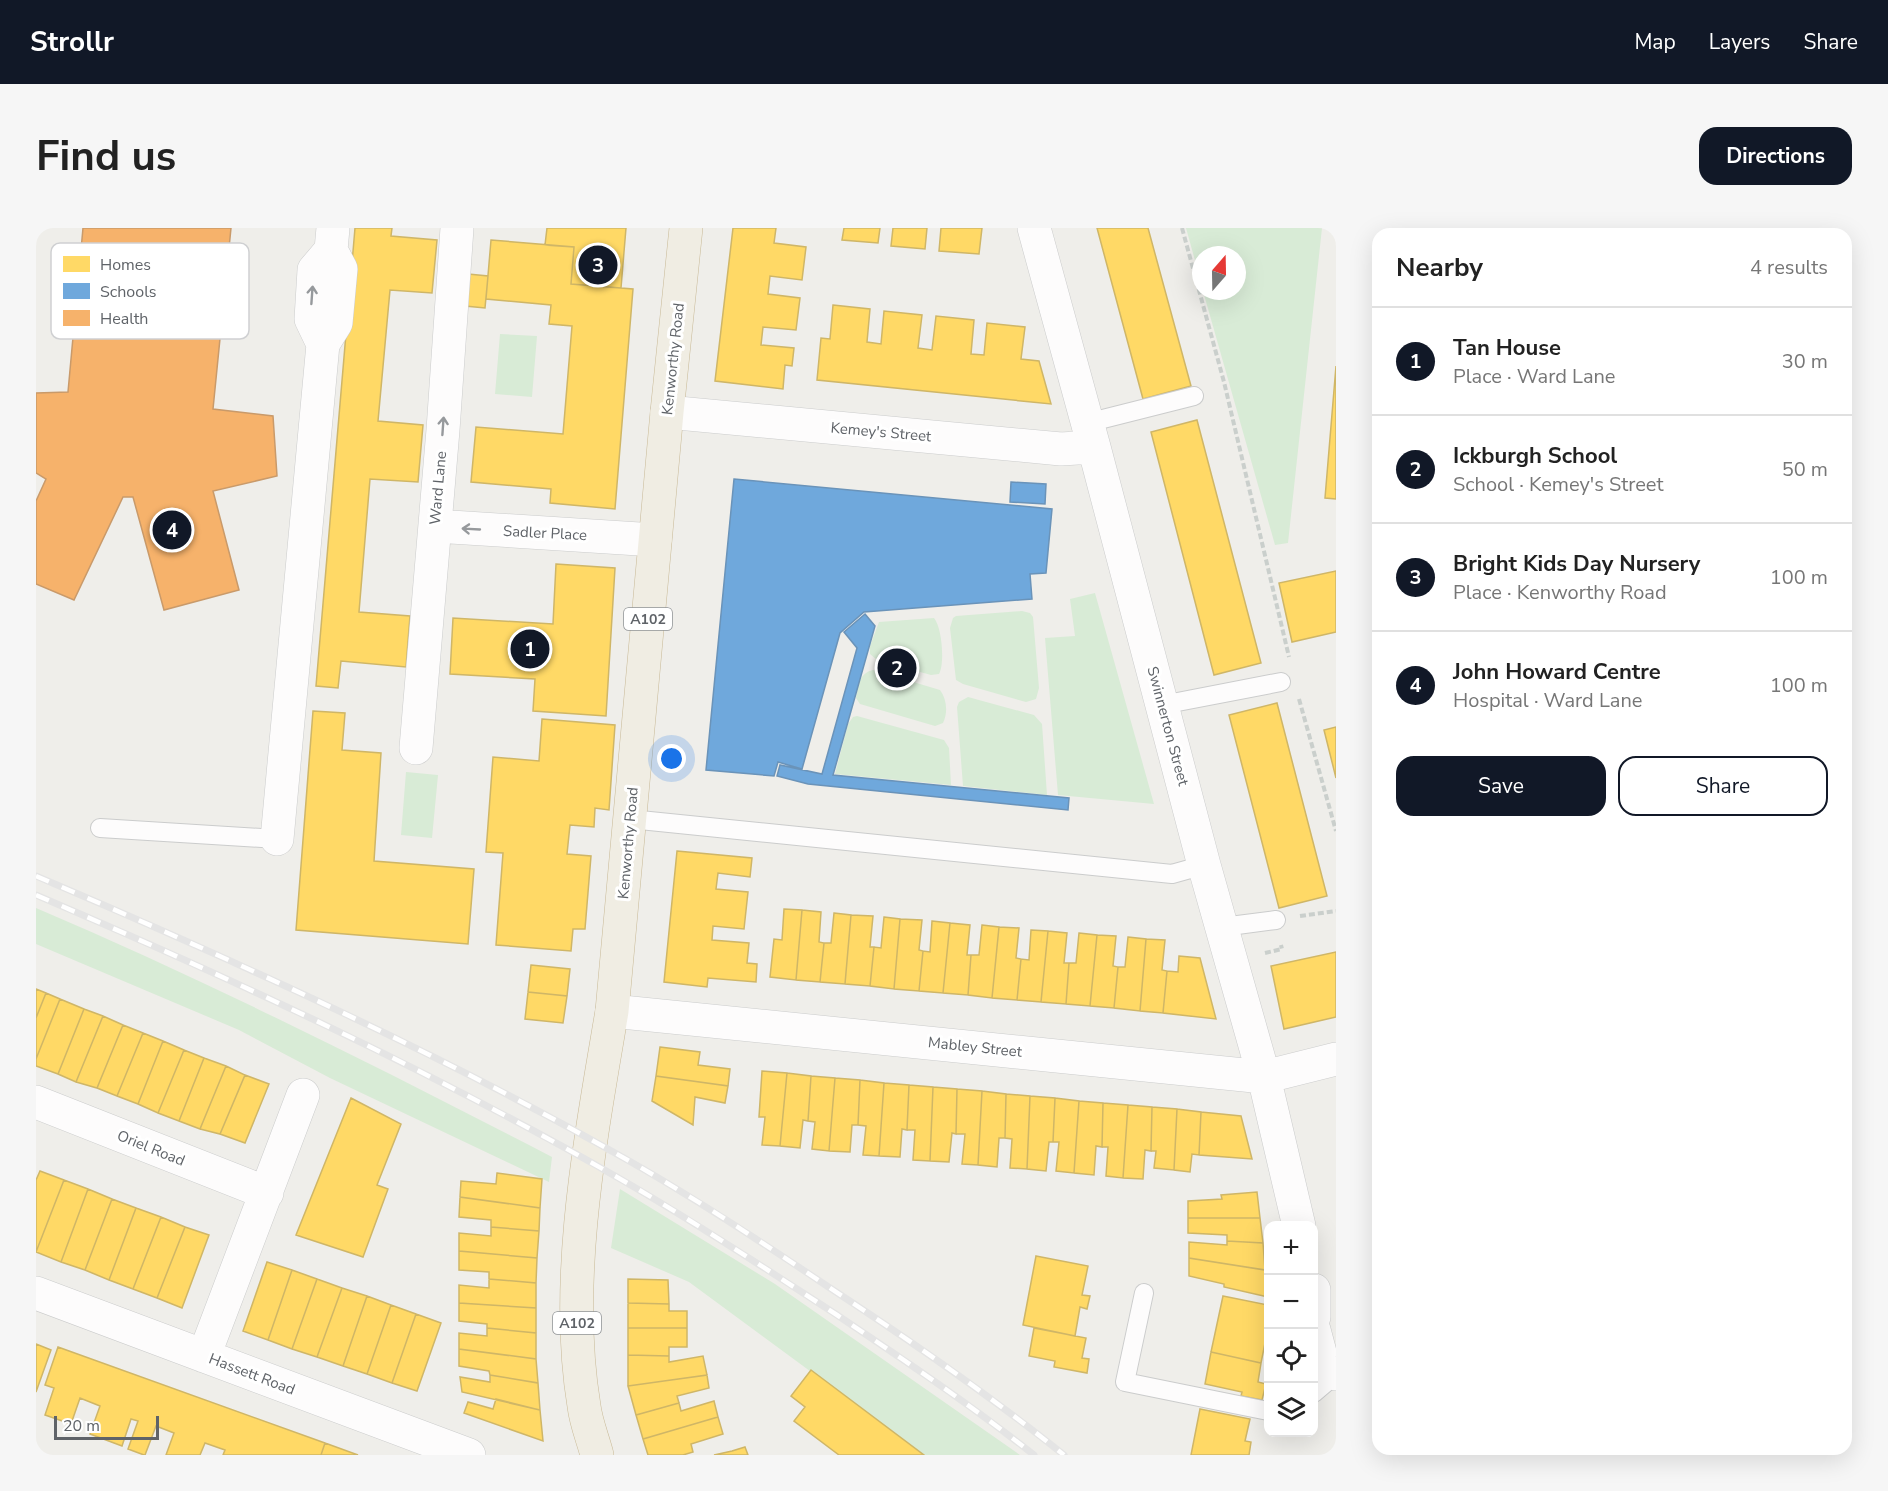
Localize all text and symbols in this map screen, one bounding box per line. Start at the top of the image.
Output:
text: Strollr [30,23,114,61]
text: Map [1634,28,1676,56]
text: Layers [1709,28,1770,56]
text: Share [1803,28,1858,56]
button: Directions [1699,127,1852,185]
text: Find us [36,128,176,185]
legend [51,243,249,339]
pin: 3 [578,243,618,288]
north arrow [1192,246,1246,300]
text: Nearby [1396,250,1483,285]
text: Homes [100,254,151,276]
text: 4 results [1750,254,1828,281]
text: Schools [100,281,156,303]
one-way arrow [307,286,318,306]
street label: Kenworthy Road [657,302,689,416]
text: Health [100,308,148,330]
text: Tan House [1453,333,1561,363]
text: 1 [1410,348,1422,375]
text: 30 m [1782,348,1828,375]
text: Place · Ward Lane [1453,363,1616,390]
one-way arrow [438,417,449,437]
street label: Kemey's Street [830,418,933,446]
text: Ickburgh School [1453,441,1617,471]
street label: Ward Lane [425,450,451,526]
text: 2 [1410,456,1422,483]
text: 50 m [1782,456,1828,483]
text: School · Kemey's Street [1453,471,1664,498]
pin: 4 [152,508,192,552]
street label: Sadler Place [502,521,588,545]
one-way arrow [462,523,482,534]
text: Bright Kids Day Nursery [1453,549,1700,579]
text: 3 [1410,564,1422,591]
text: 100 m [1770,564,1828,591]
text: Place · Kenworthy Road [1453,579,1667,606]
road number: A102 [624,608,672,630]
pin: 1 [510,626,550,672]
pin: 2 [878,646,916,690]
text: John Howard Centre [1453,657,1661,687]
street label: Swinnerton Street [1142,664,1194,789]
text: 4 [1410,672,1422,699]
text: 100 m [1770,672,1828,699]
text: Hospital · Ward Lane [1453,687,1642,714]
your location [657,744,686,773]
button: Save [1396,756,1606,816]
button: Share [1618,756,1828,816]
street label: Kenworthy Road [613,786,643,900]
street label: Mabley Street [927,1032,1024,1062]
street label: Oriel Road [114,1125,188,1171]
map controls [1264,1221,1318,1437]
button: + [1264,1221,1318,1275]
button: − [1264,1275,1318,1329]
road number: A102 [553,1312,601,1334]
button: locate [1264,1329,1318,1383]
street label: Hassett Road [206,1348,298,1400]
button: layers [1264,1383,1318,1437]
scale bar [54,1413,159,1440]
text: 20 m [63,1415,100,1437]

